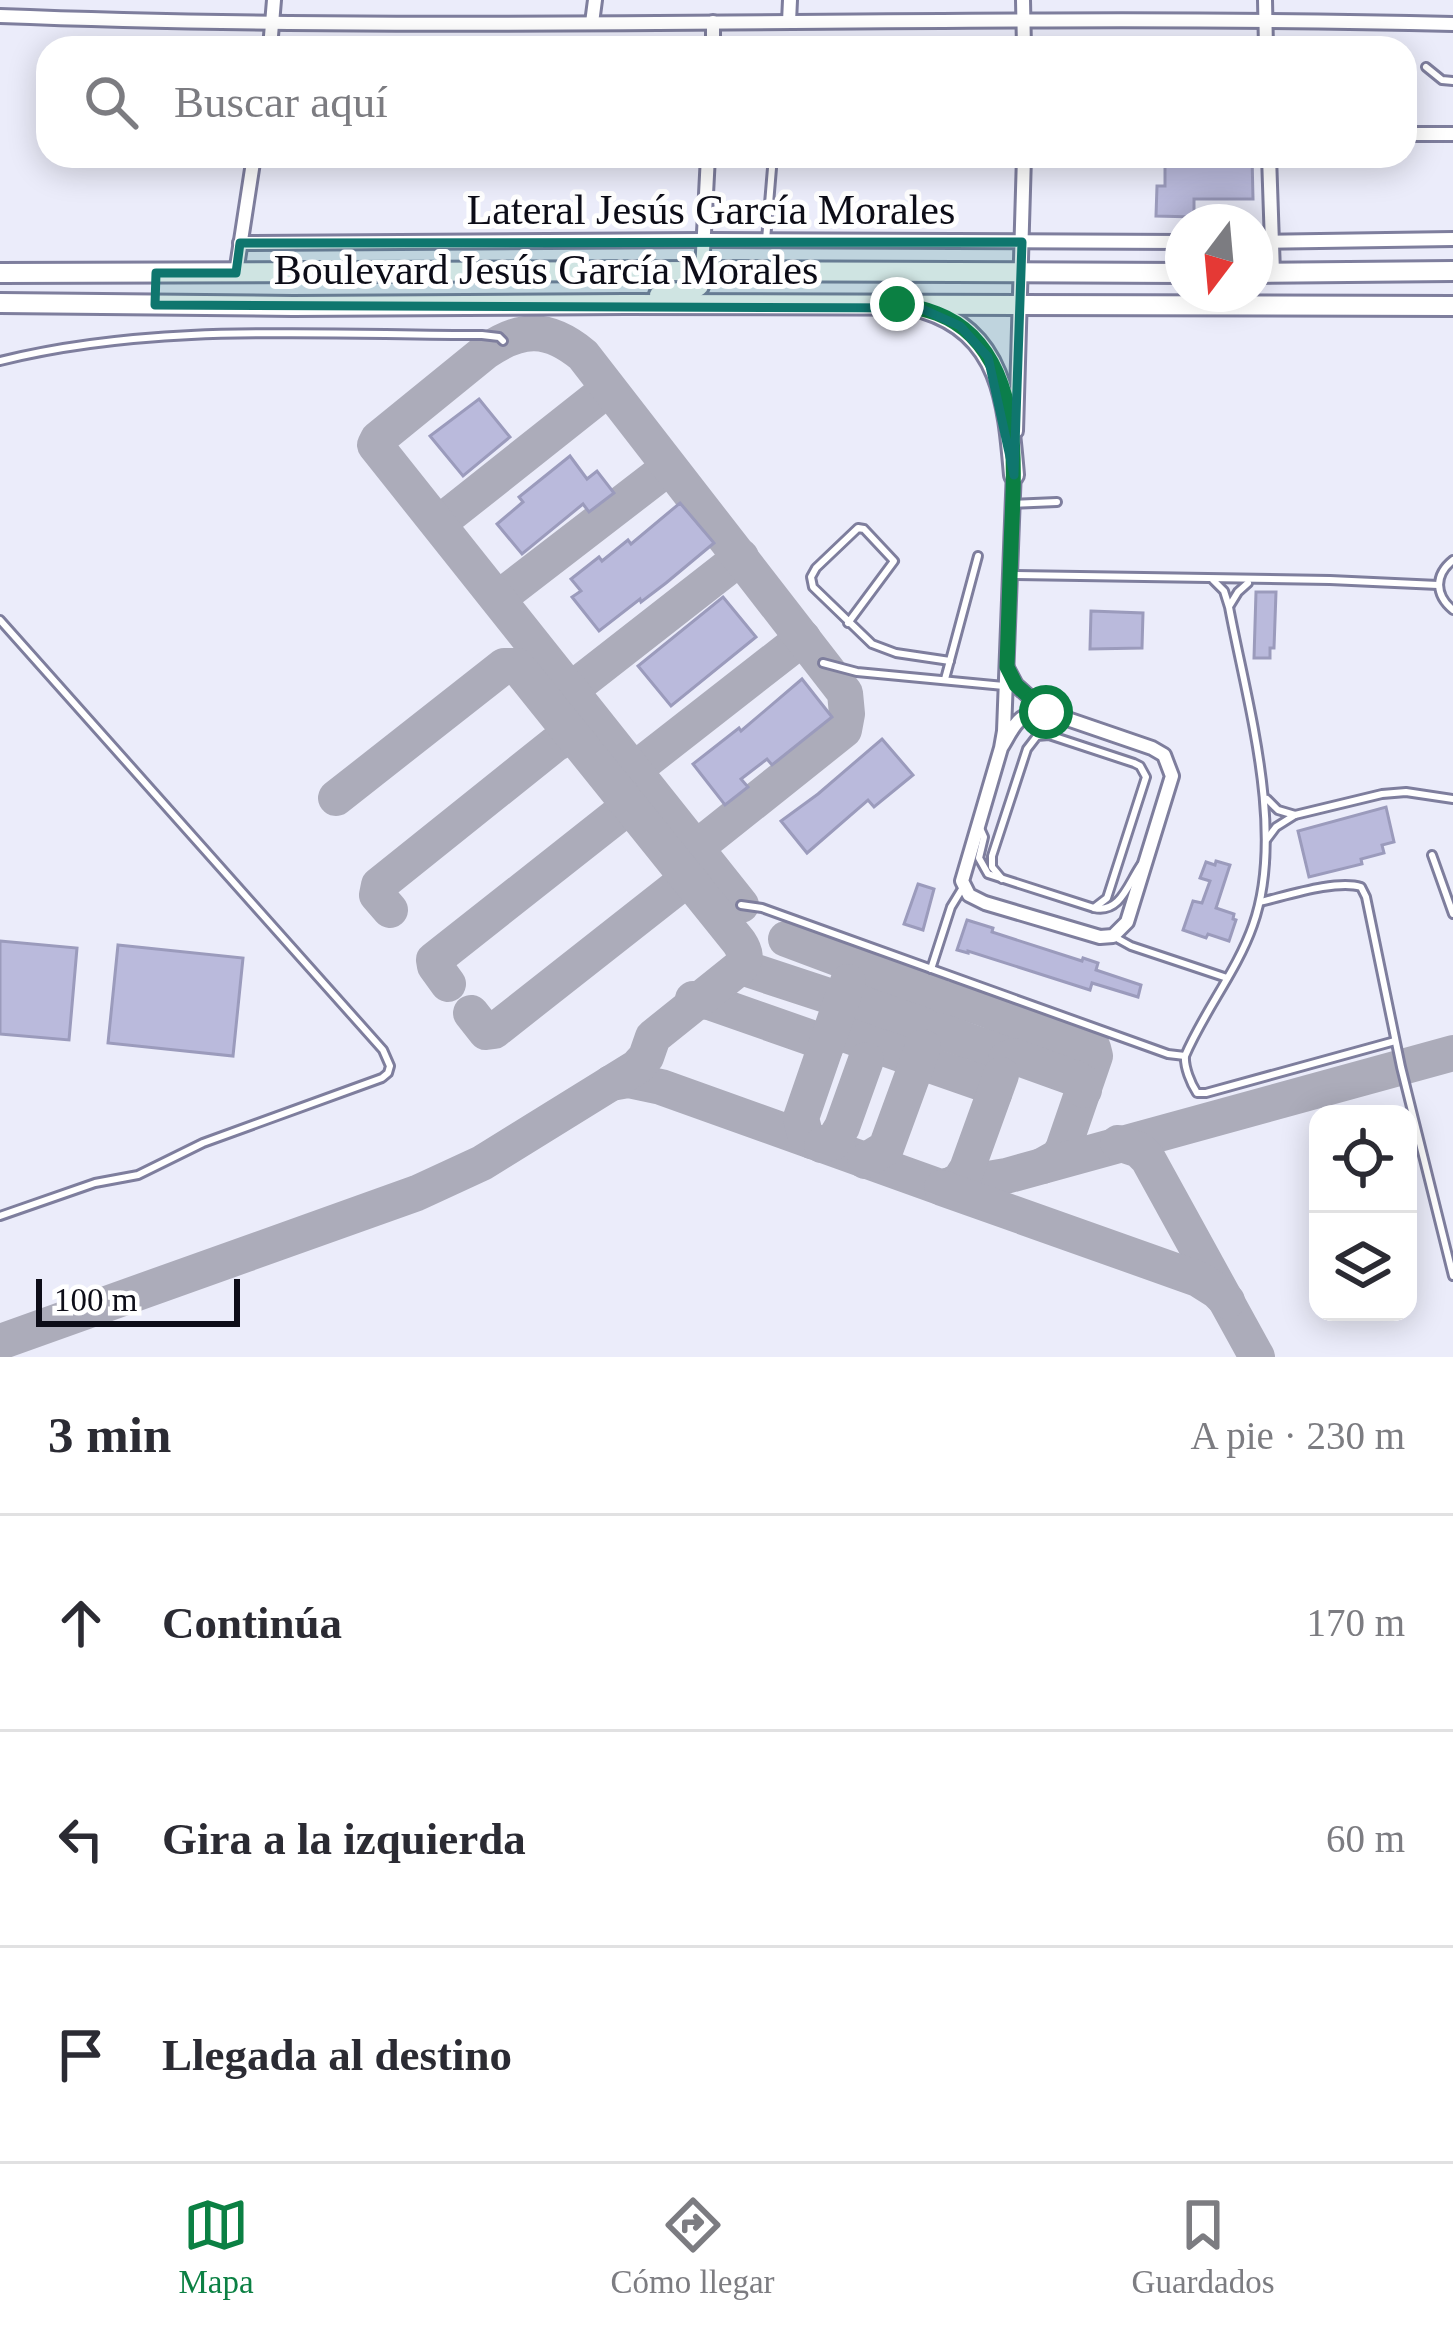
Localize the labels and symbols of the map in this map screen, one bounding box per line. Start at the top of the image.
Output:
street label: Lateral Jesús García Morales [467,187,955,233]
north arrow [1165,204,1273,312]
street label: Boulevard Jesús García Morales [274,247,818,293]
route end [870,277,924,331]
route start [1019,685,1073,739]
scale bar [36,1273,240,1326]

